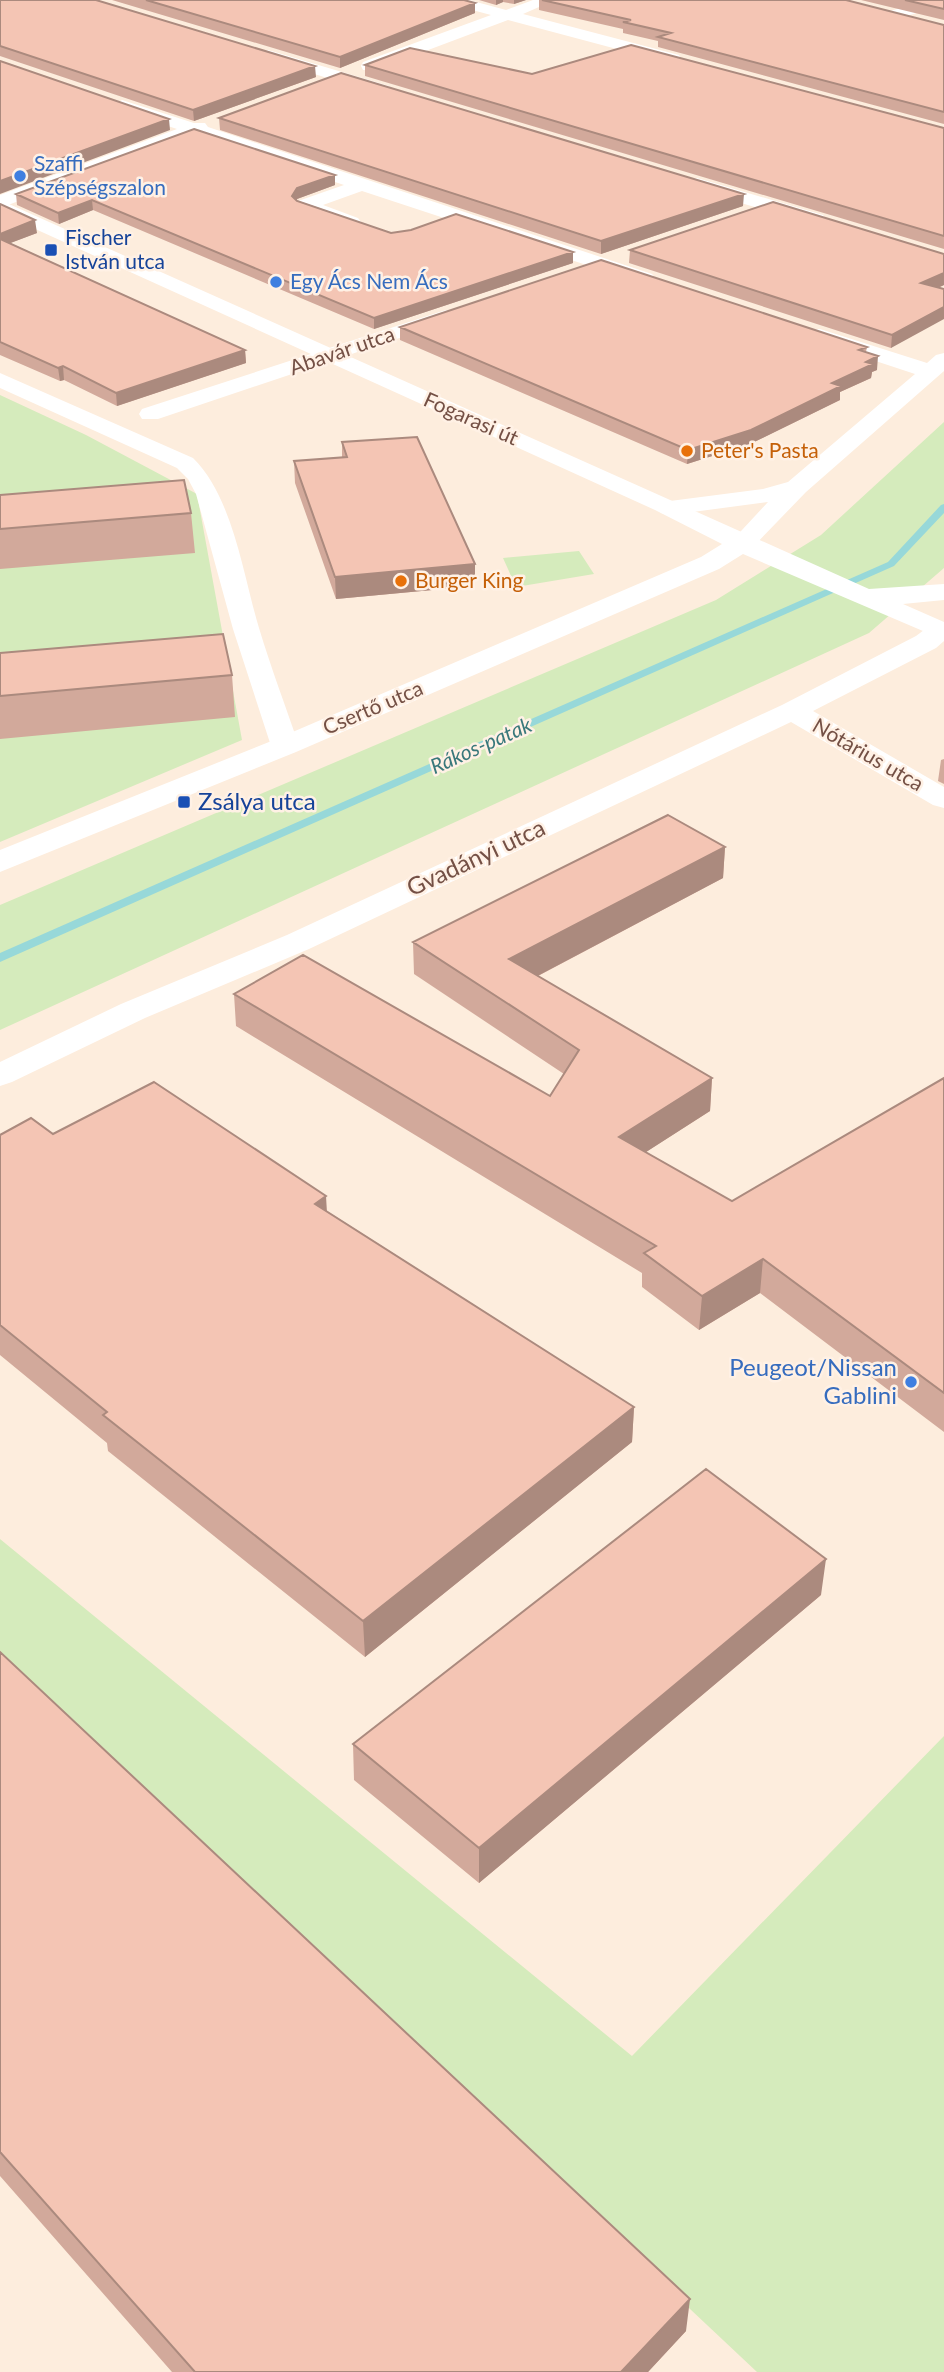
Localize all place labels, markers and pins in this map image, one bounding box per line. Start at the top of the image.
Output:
place label: Szaffi Szépségszalon [34,150,166,199]
marker: Szaffi Szépségszalon [12,168,28,184]
place label: Fischer István utca [65,224,165,273]
marker: Fischer István utca [43,242,59,258]
place label: Egy Ács Nem Ács [290,268,448,293]
marker: Egy Ács Nem Ács [268,274,284,290]
place label: Peter's Pasta [701,437,819,462]
marker: Peter's Pasta [679,443,695,459]
place label: Burger King [415,567,524,592]
marker: Burger King [393,573,409,589]
place label: Zsálya utca [198,786,316,815]
marker: Zsálya utca [176,794,192,810]
place label: Peugeot/Nissan Gablini [729,1352,897,1409]
marker: Peugeot/Nissan Gablini [903,1374,919,1390]

